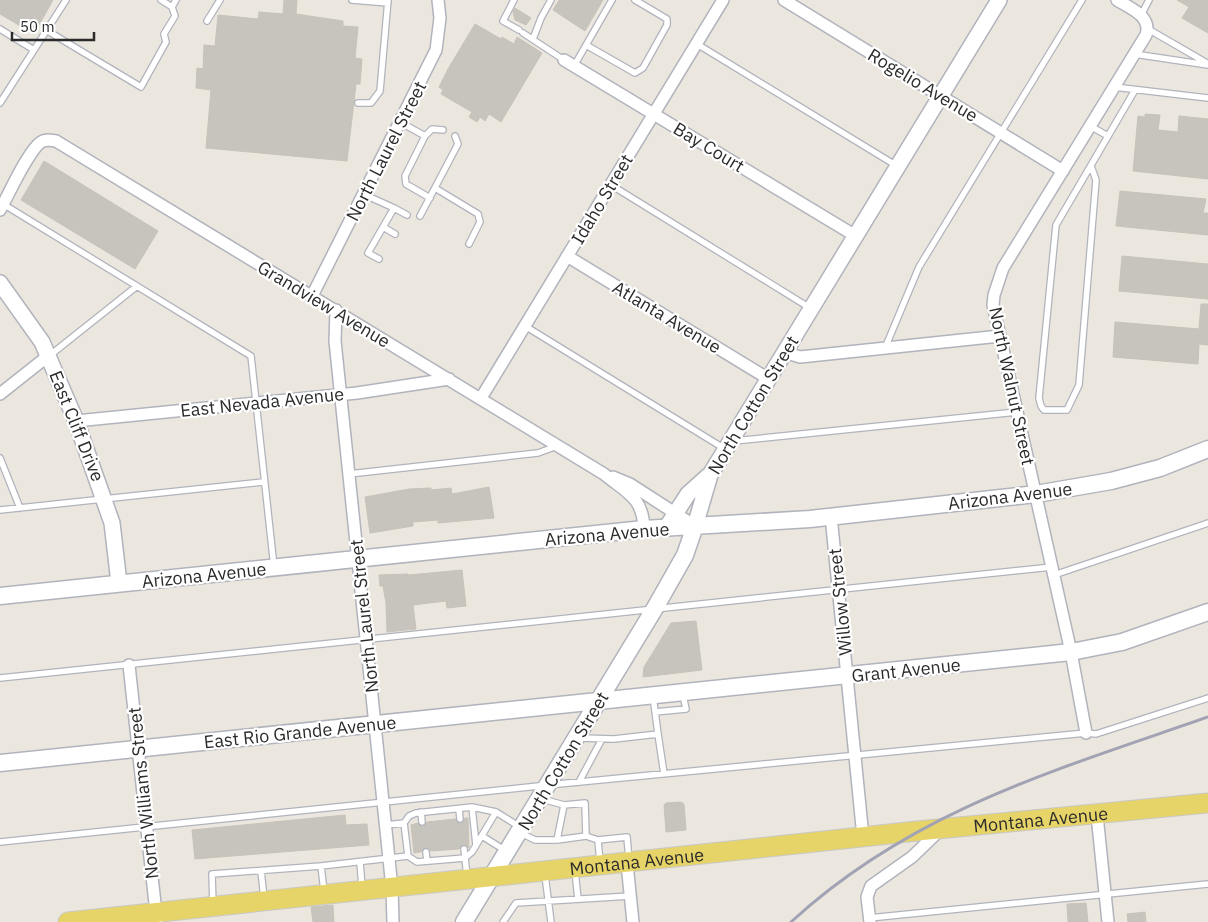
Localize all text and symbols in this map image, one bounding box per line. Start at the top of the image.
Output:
scale bar [12,10,95,42]
text: 50 m [20,17,55,36]
street label: Rogelio Avenue [864,43,982,127]
street label: North Laurel Street [341,77,431,225]
street label: Bay Court [669,117,749,177]
street label: Idaho Street [566,150,638,248]
street label: Grandview Avenue [254,255,395,353]
street label: Atlanta Avenue [608,276,726,359]
street label: North Walnut Street [984,305,1040,467]
street label: North Cotton Street [702,331,804,479]
street label: East Cliff Drive [44,367,110,485]
street label: East Nevada Avenue [179,382,345,422]
street label: Arizona Avenue [947,477,1074,515]
street label: Arizona Avenue [544,517,670,551]
street label: North Laurel Street [345,538,383,694]
street label: Willow Street [823,547,857,657]
street label: Arizona Avenue [141,557,268,593]
street label: Grant Avenue [850,653,962,687]
street label: North Cotton Street [512,687,614,835]
street label: North Williams Street [123,706,163,880]
street label: East Rio Grande Avenue [203,710,397,754]
street label: Montana Avenue [972,801,1109,837]
street label: Montana Avenue [568,842,705,880]

